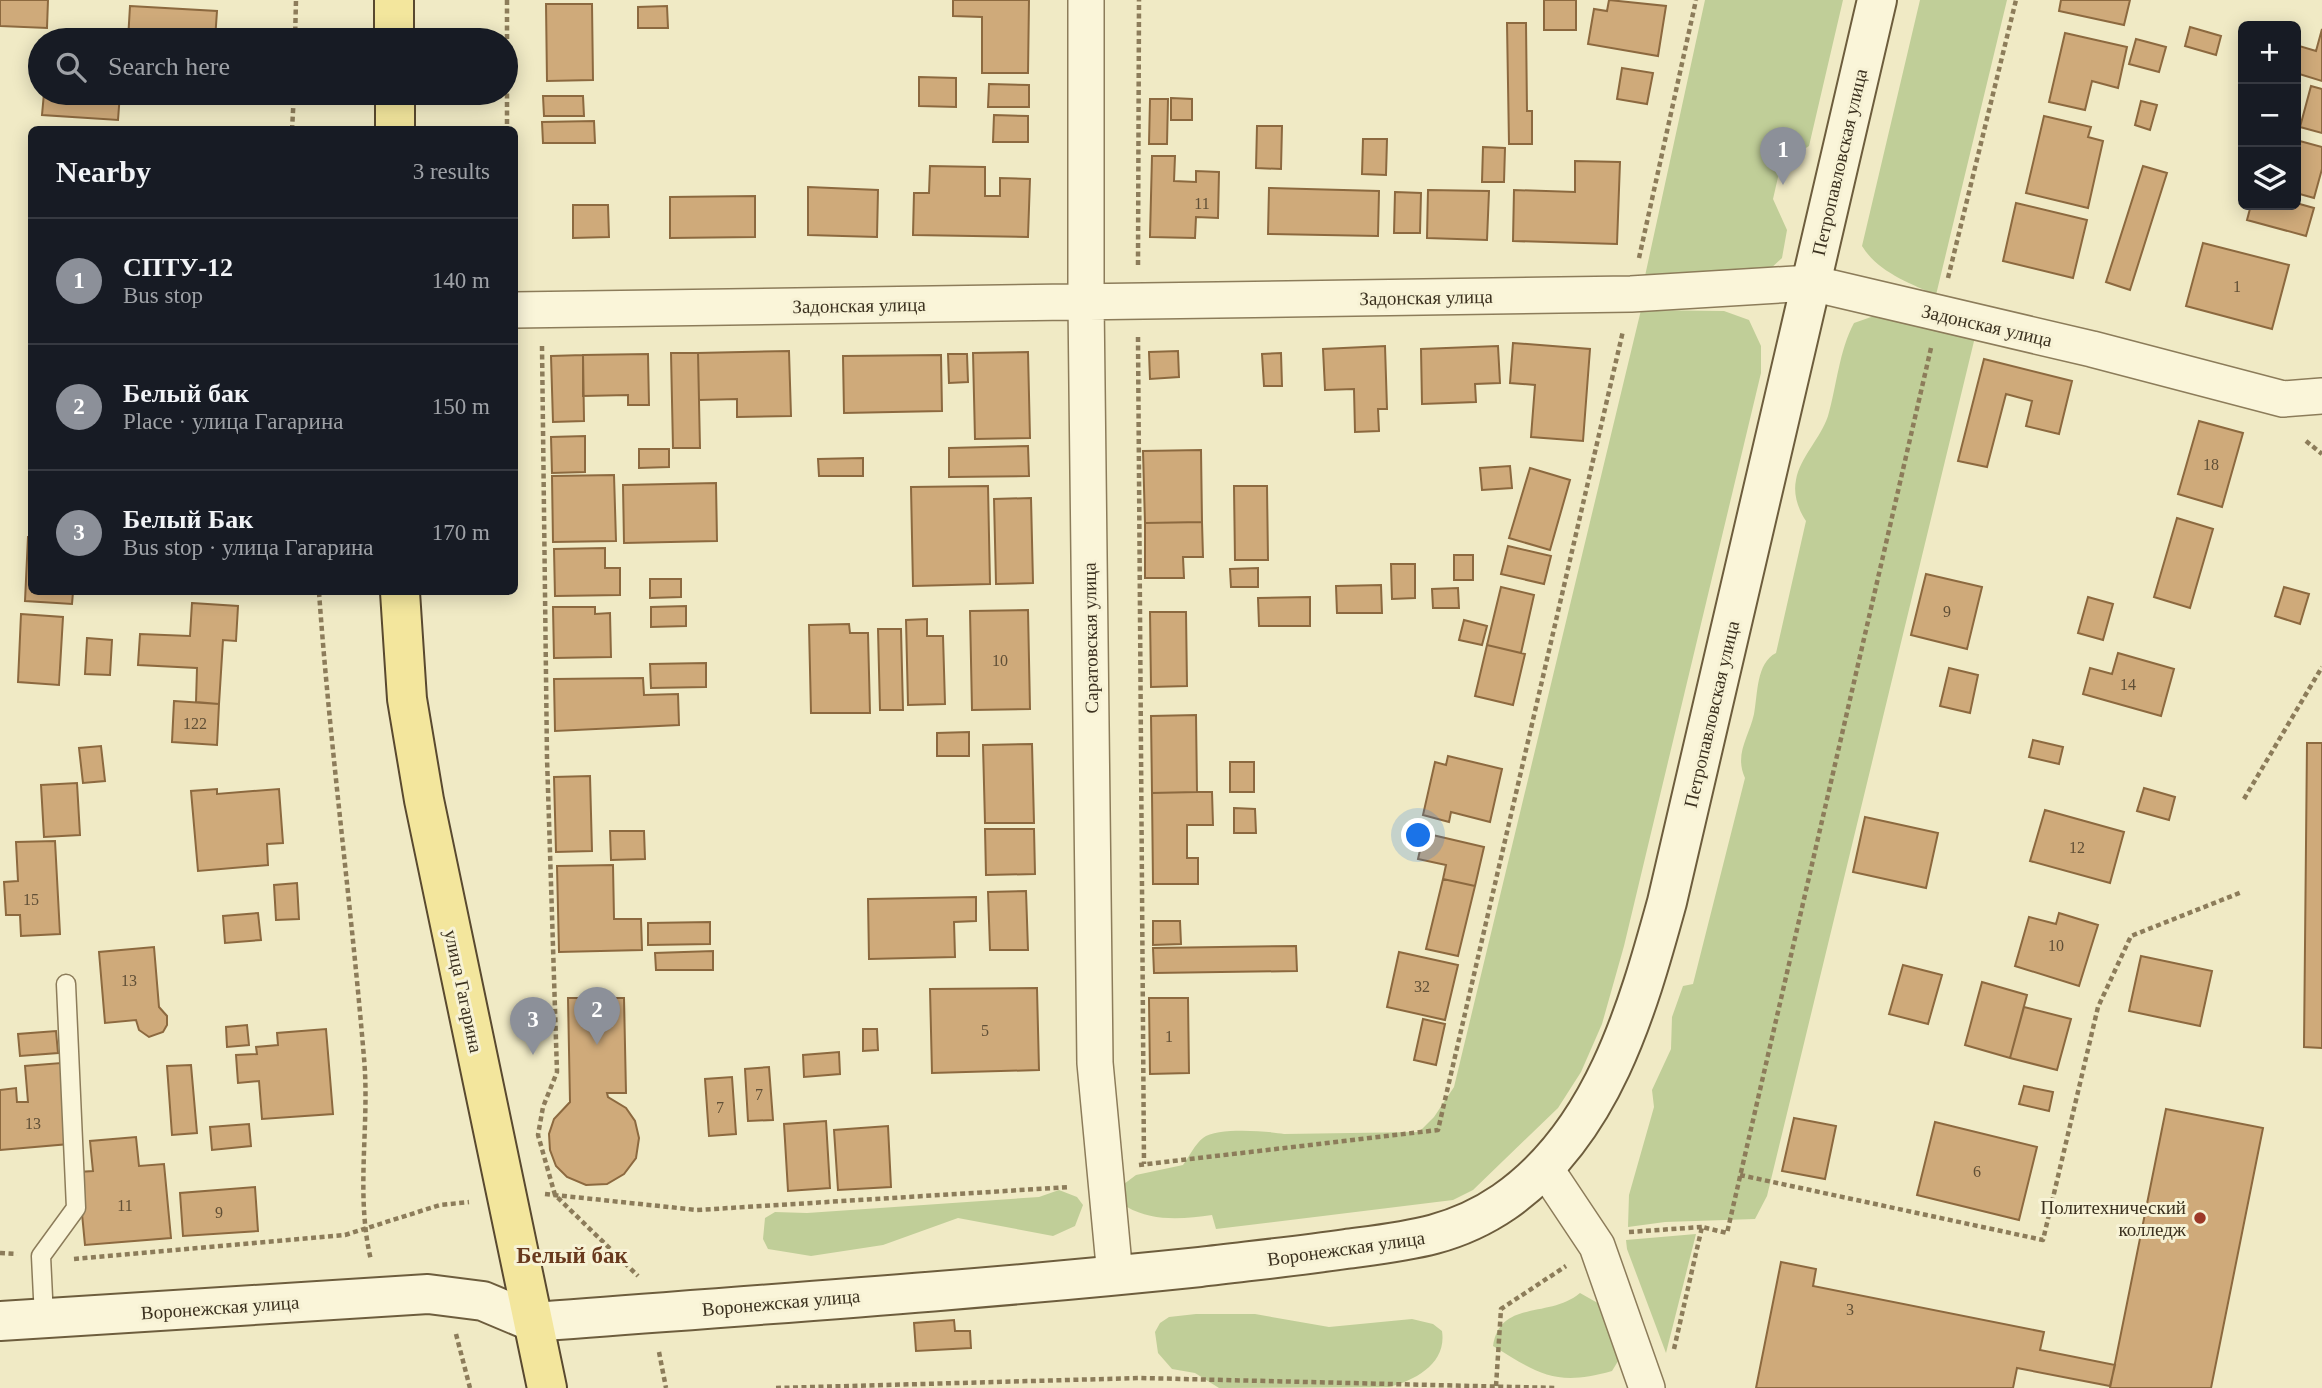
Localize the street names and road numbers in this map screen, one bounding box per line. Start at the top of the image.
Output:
street label: Петропавловская улица [1808,66,1871,258]
street label: Задонская улица [1359,286,1493,309]
street label: Задонская улица [792,294,926,317]
street label: Задонская улица [1919,300,2055,351]
street label: Саратовская улица [1079,562,1102,714]
street label: Петропавловская улица [1680,618,1743,810]
street label: улица Гагарина [440,928,487,1055]
street label: Воронежская улица [1266,1227,1427,1270]
street label: Воронежская улица [701,1285,862,1320]
street label: Воронежская улица [140,1291,301,1324]

